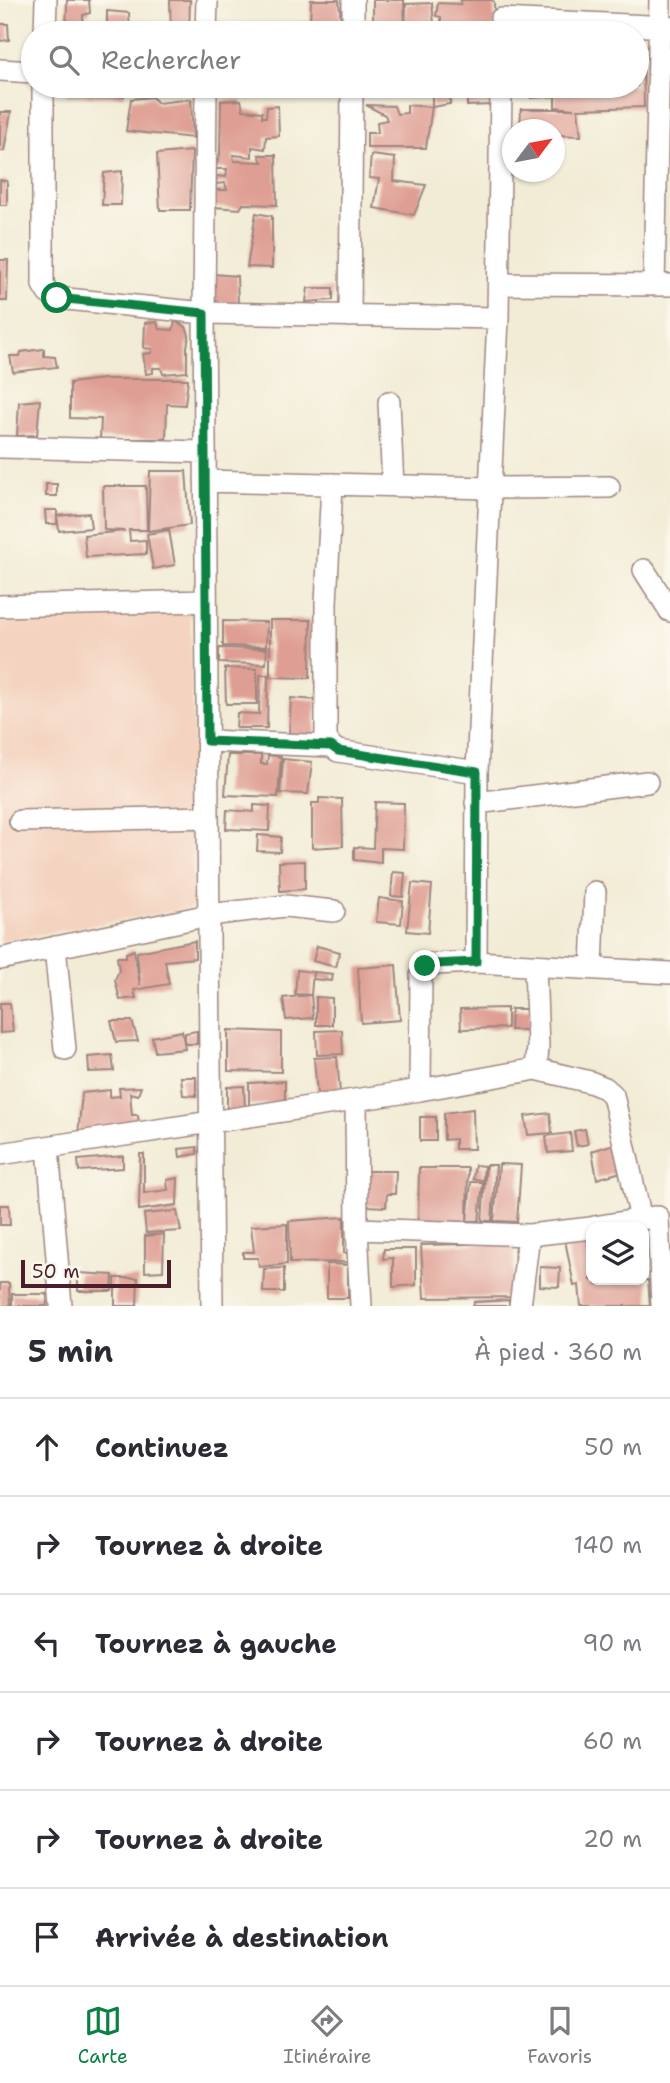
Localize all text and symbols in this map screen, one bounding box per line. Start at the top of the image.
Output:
search box [21,21,649,98]
icon: search [45,41,83,79]
text: Rechercher [101,42,241,77]
north arrow [502,119,565,182]
route start [41,282,72,313]
route end [409,950,440,981]
map controls [586,1222,649,1285]
button: layers [586,1222,649,1285]
scale bar [21,1257,172,1289]
text: 50 m [32,1259,80,1284]
text: 5 min [28,1331,113,1372]
text: À pied · 360 m [474,1337,642,1367]
icon: ahead [28,1428,66,1466]
text: Continuez [95,1430,229,1465]
text: 50 m [584,1432,642,1462]
icon: right [28,1526,66,1564]
text: Tournez à droite [95,1528,323,1563]
text: 140 m [574,1530,642,1560]
icon: left [28,1624,66,1662]
text: Tournez à gauche [95,1626,337,1661]
text: 90 m [582,1628,642,1658]
icon: right [28,1722,66,1760]
text: Tournez à droite [95,1724,323,1759]
text: 60 m [583,1726,642,1756]
icon: right [28,1820,66,1858]
text: Tournez à droite [95,1822,323,1857]
text: 20 m [583,1824,642,1854]
icon: arrive [28,1918,66,1956]
text: Arrivée à destination [95,1920,389,1955]
tab: Carte [78,2002,128,2069]
tab: Itinéraire [283,2002,372,2069]
tab: Favoris [527,2002,592,2069]

